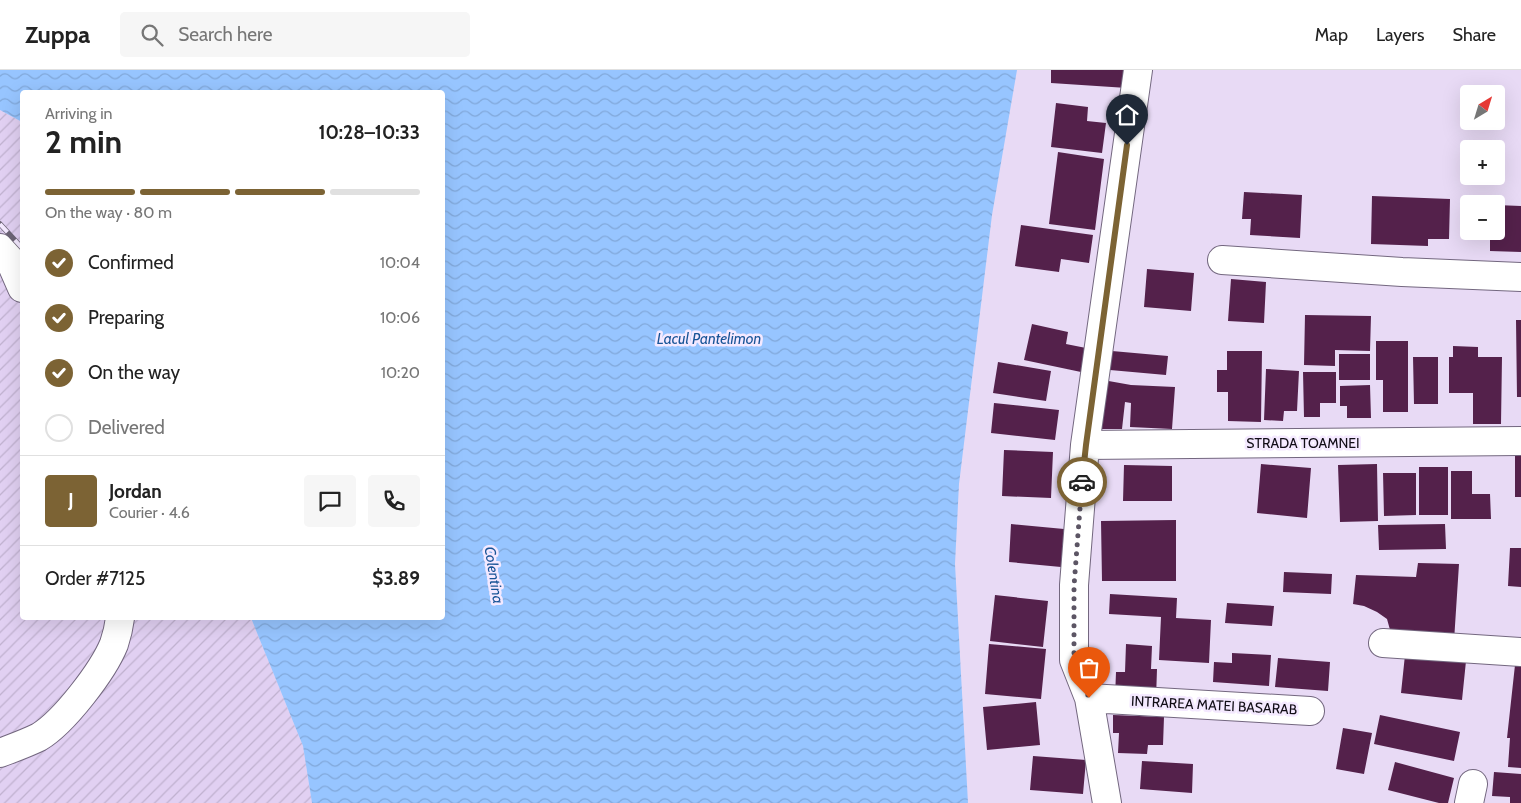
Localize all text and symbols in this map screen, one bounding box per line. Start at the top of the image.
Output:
search box [120,12,470,57]
text: Zuppa [25,20,90,49]
icon: search [138,21,166,49]
text: Search here [178,23,273,46]
text: Map [1315,24,1348,46]
text: Layers [1376,24,1425,46]
text: Share [1453,24,1496,46]
north arrow [1460,85,1505,130]
map controls [1460,85,1505,240]
pin [1106,94,1148,145]
icon: home [1113,101,1141,129]
text: Arriving in [45,104,112,123]
text: 10:28–10:33 [318,121,420,144]
text: 2 min [45,122,122,161]
button: + [1460,140,1505,185]
button: − [1460,195,1505,240]
text: On the way · 80 m [45,203,172,222]
icon: check [45,249,73,277]
text: Confirmed [88,251,174,274]
text: 10:04 [380,253,420,272]
icon: check [45,304,73,332]
text: Preparing [88,306,164,329]
text: 10:06 [380,308,420,327]
water label: Lacul Pantelimon [657,330,761,348]
icon: check [45,359,73,387]
text: On the way [88,361,180,384]
text: 10:20 [381,363,420,382]
text: Delivered [88,416,165,439]
street label: STRADA TOAMNEI [1246,434,1360,452]
courier [1057,457,1107,507]
icon: car [1068,468,1096,496]
button: chat [304,475,356,527]
button: phone [368,475,420,527]
text: Jordan [109,480,162,503]
text: J [68,489,74,512]
text: Courier · 4.6 [109,503,190,522]
water label: Colentina [481,545,507,605]
text: Order #7125 [45,567,145,590]
text: $3.89 [372,567,420,590]
pin [1068,647,1110,698]
icon: bag [1075,654,1103,682]
street label: INTRAREA MATEI BASARAB [1130,692,1298,718]

